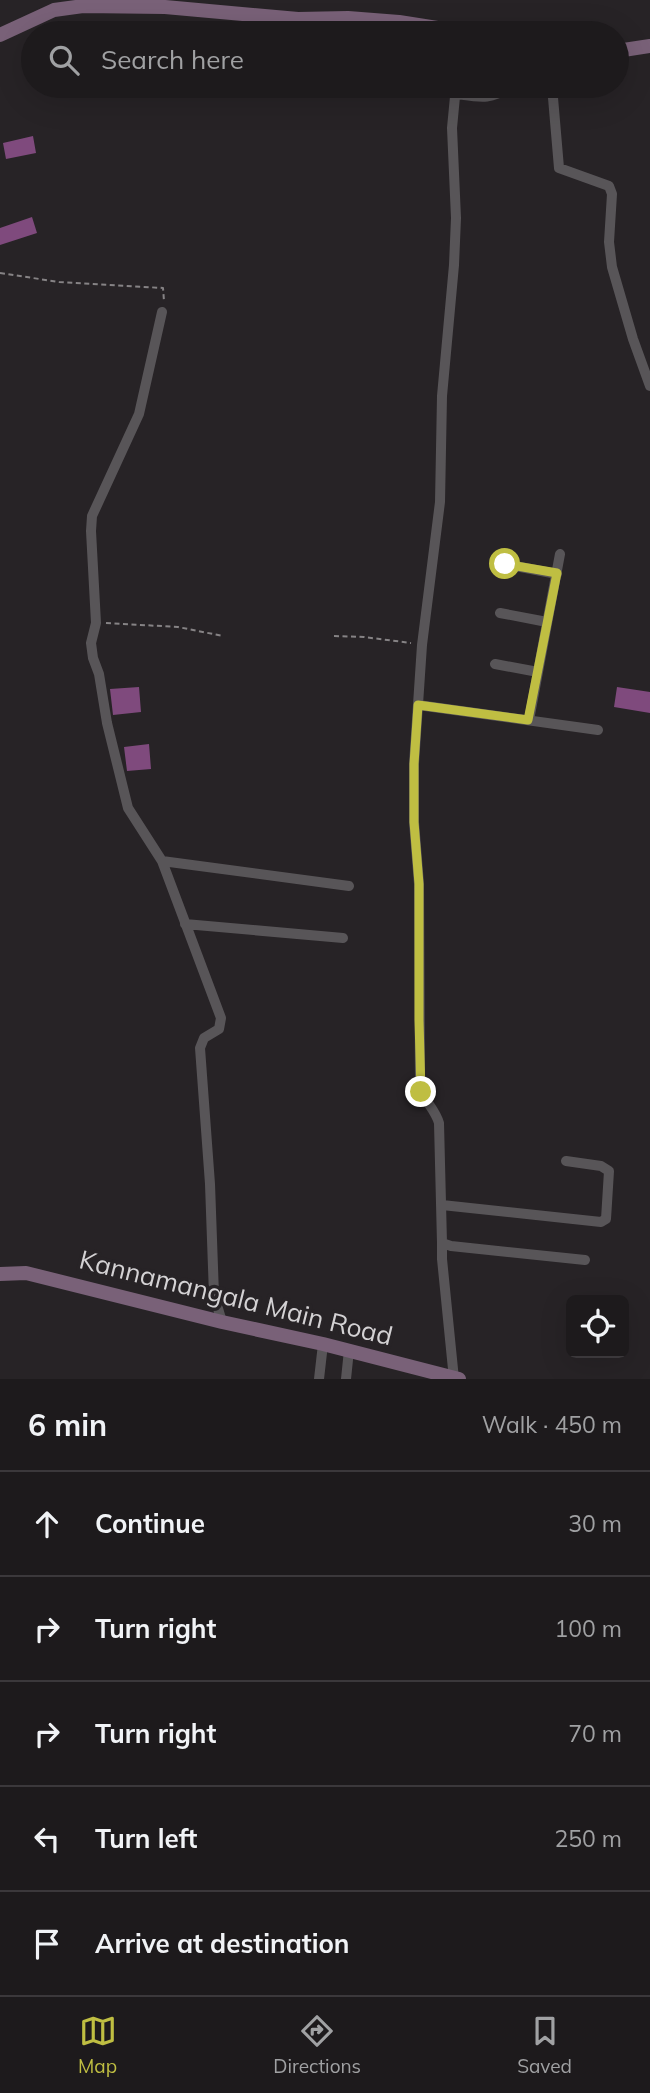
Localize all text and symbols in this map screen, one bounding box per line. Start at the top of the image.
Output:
search box [21,21,629,98]
icon: search [45,41,83,79]
text: Search here [101,43,244,76]
route start [489,548,520,579]
route end [405,1076,436,1107]
street label: Kannamangala Main Road [76,1243,396,1352]
map controls [566,1295,629,1358]
button: locate [566,1295,629,1358]
text: 6 min [28,1406,107,1444]
text: Walk · 450 m [482,1410,622,1439]
icon: ahead [28,1505,66,1543]
text: Continue [95,1507,205,1540]
text: 30 m [568,1509,622,1538]
icon: right [28,1610,66,1648]
text: Turn right [95,1612,216,1645]
text: 100 m [554,1614,622,1643]
icon: right [28,1715,66,1753]
text: Turn right [95,1717,216,1750]
text: 70 m [568,1719,622,1748]
icon: left [28,1820,66,1858]
text: Turn left [95,1822,197,1855]
text: 250 m [554,1824,622,1853]
icon: arrive [28,1925,66,1963]
text: Arrive at destination [95,1927,350,1960]
tab: Map [78,2012,117,2078]
tab: Directions [273,2012,361,2078]
tab: Saved [517,2012,572,2078]

